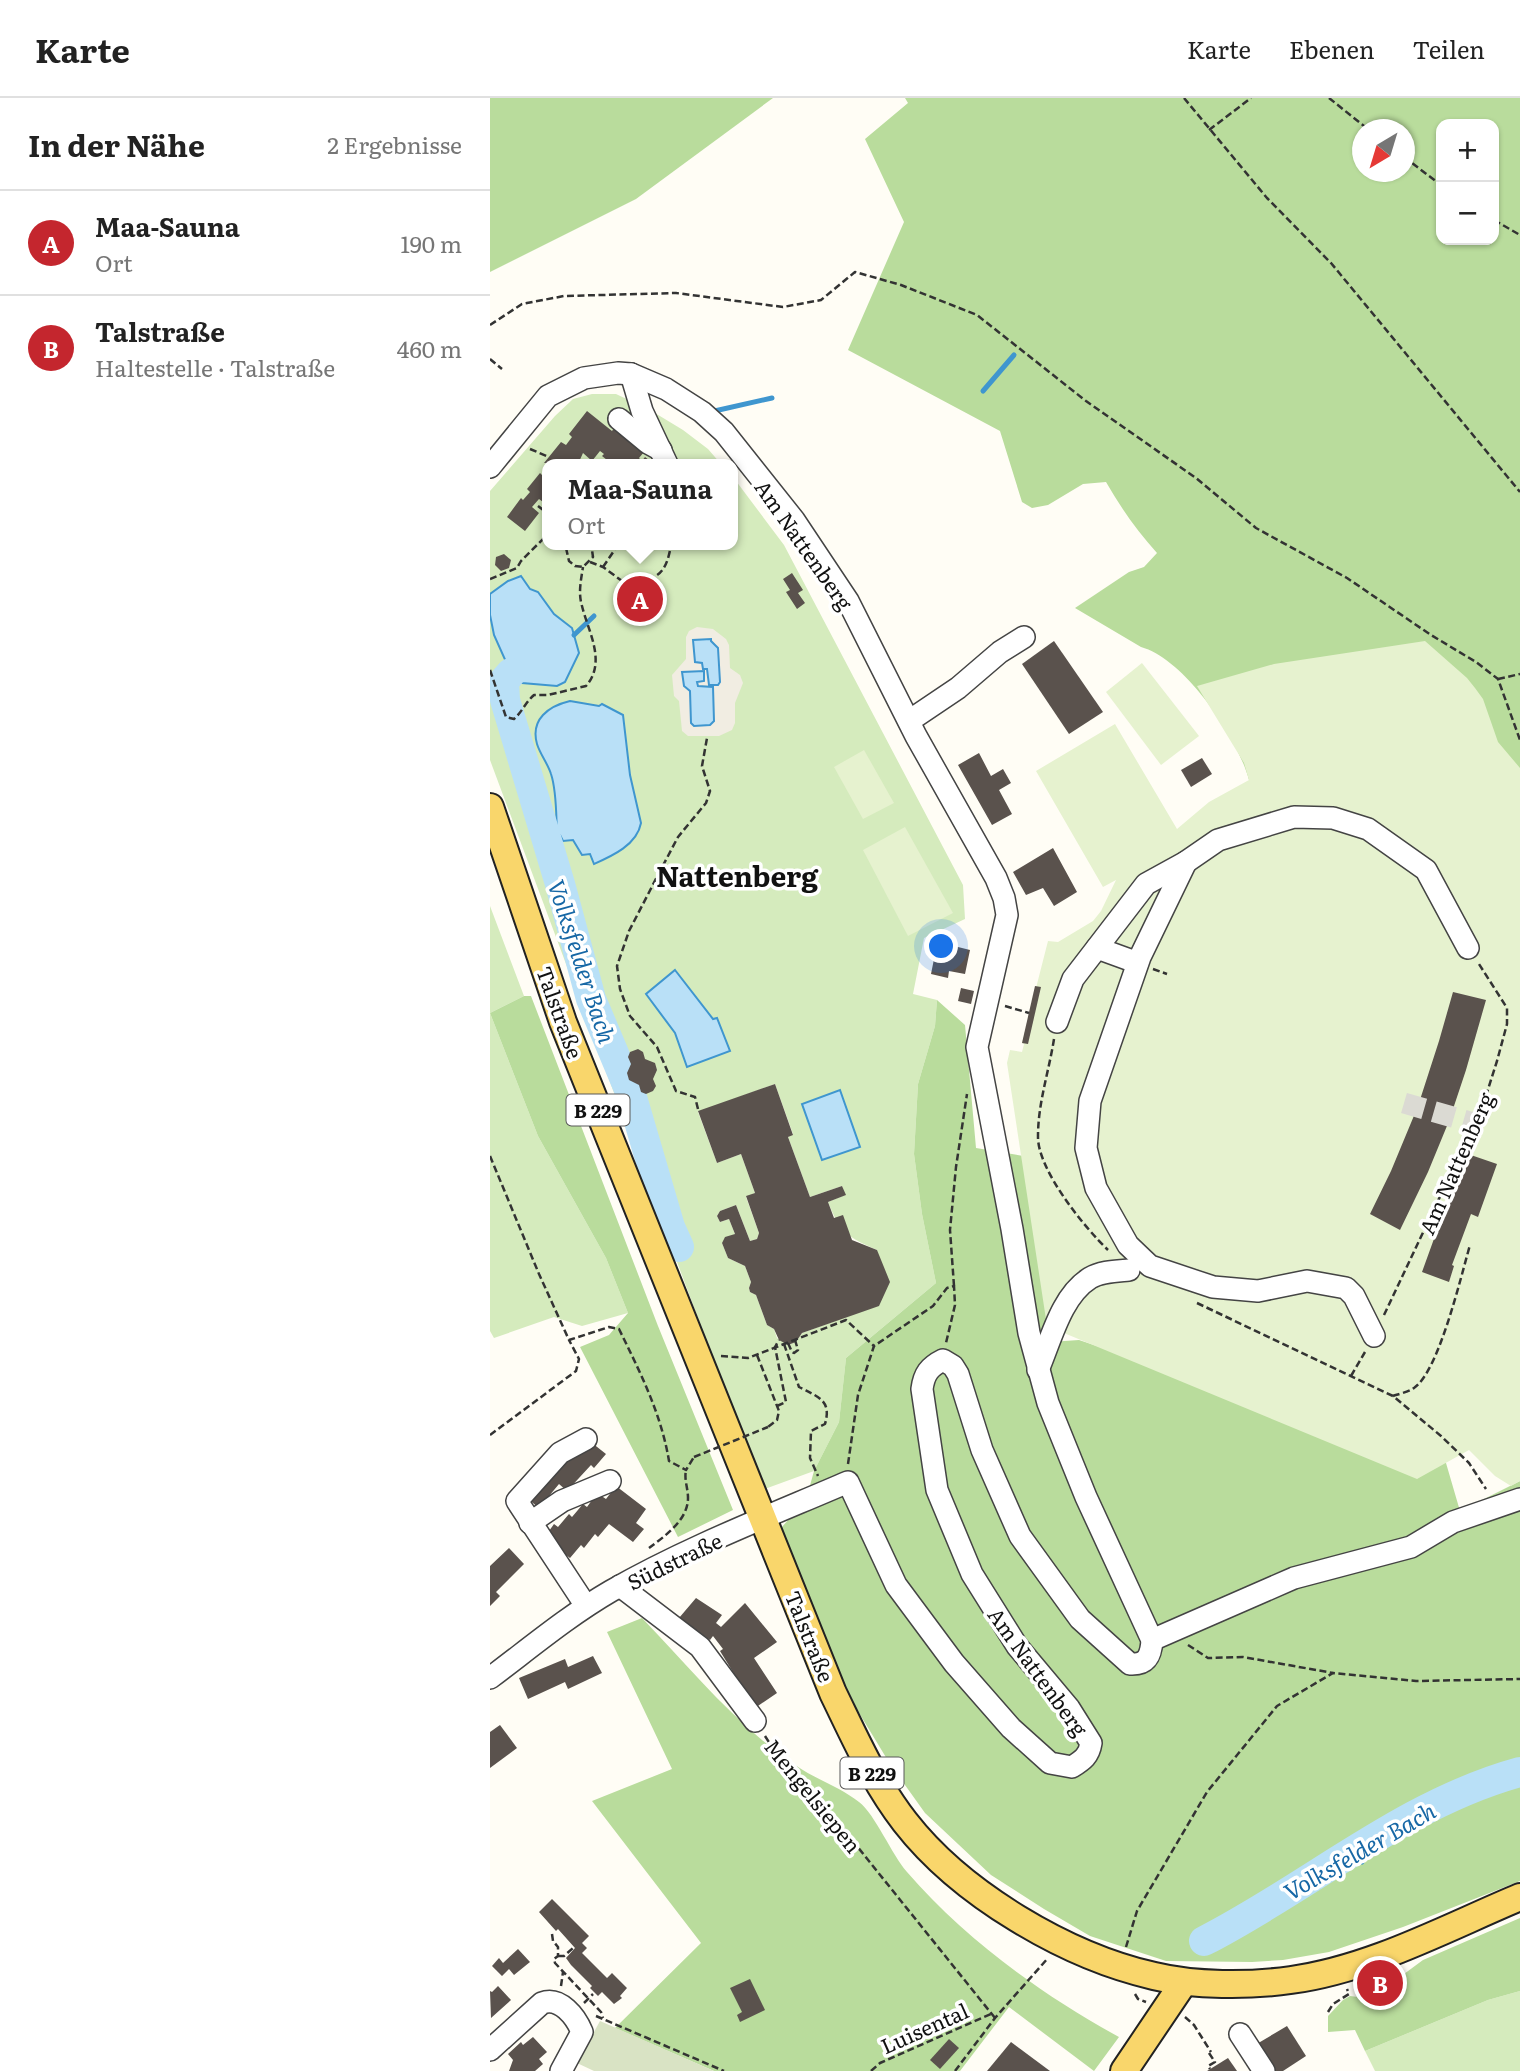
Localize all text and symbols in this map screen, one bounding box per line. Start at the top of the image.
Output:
text: Karte [35,24,130,73]
text: Karte [1187,31,1251,66]
text: Ebenen [1289,31,1375,66]
text: Teilen [1413,31,1485,66]
north arrow [1352,119,1415,182]
map controls [1436,119,1499,245]
button: + [1436,119,1499,182]
text: In der Nähe [28,122,205,166]
text: 2 Ergebnisse [327,127,462,161]
button: − [1436,182,1499,245]
text: Maa-Sauna [95,206,240,245]
text: A [42,226,60,260]
text: 190 m [400,226,462,260]
text: Ort [95,245,133,279]
text: Talstraße [95,311,225,350]
text: B [43,331,59,365]
text: 460 m [397,331,462,365]
text: Haltestelle · Talstraße [95,350,335,384]
popup [542,459,738,550]
text: Maa-Sauna [568,468,712,507]
street label: Am Nattenberg [749,473,862,616]
text: Ort [568,507,605,541]
pin: A [617,573,663,625]
district label: Nattenberg [656,854,819,896]
water label: Volksfelder Bach [541,875,626,1048]
your location [924,929,958,963]
street label: Talstraße [530,962,592,1063]
street label: Am Nattenberg [1410,1087,1500,1239]
road number: B 229 [566,1094,630,1126]
street label: Südstraße [621,1524,727,1596]
street label: Talstraße [779,1586,843,1686]
street label: Am Nattenberg [982,1600,1097,1742]
street label: Mengelsiepen [758,1731,870,1859]
road number: B 229 [840,1758,904,1788]
water label: Volksfelder Bach [1277,1792,1442,1907]
pin: B [1357,1957,1403,2009]
street label: Luisental [875,1994,973,2060]

